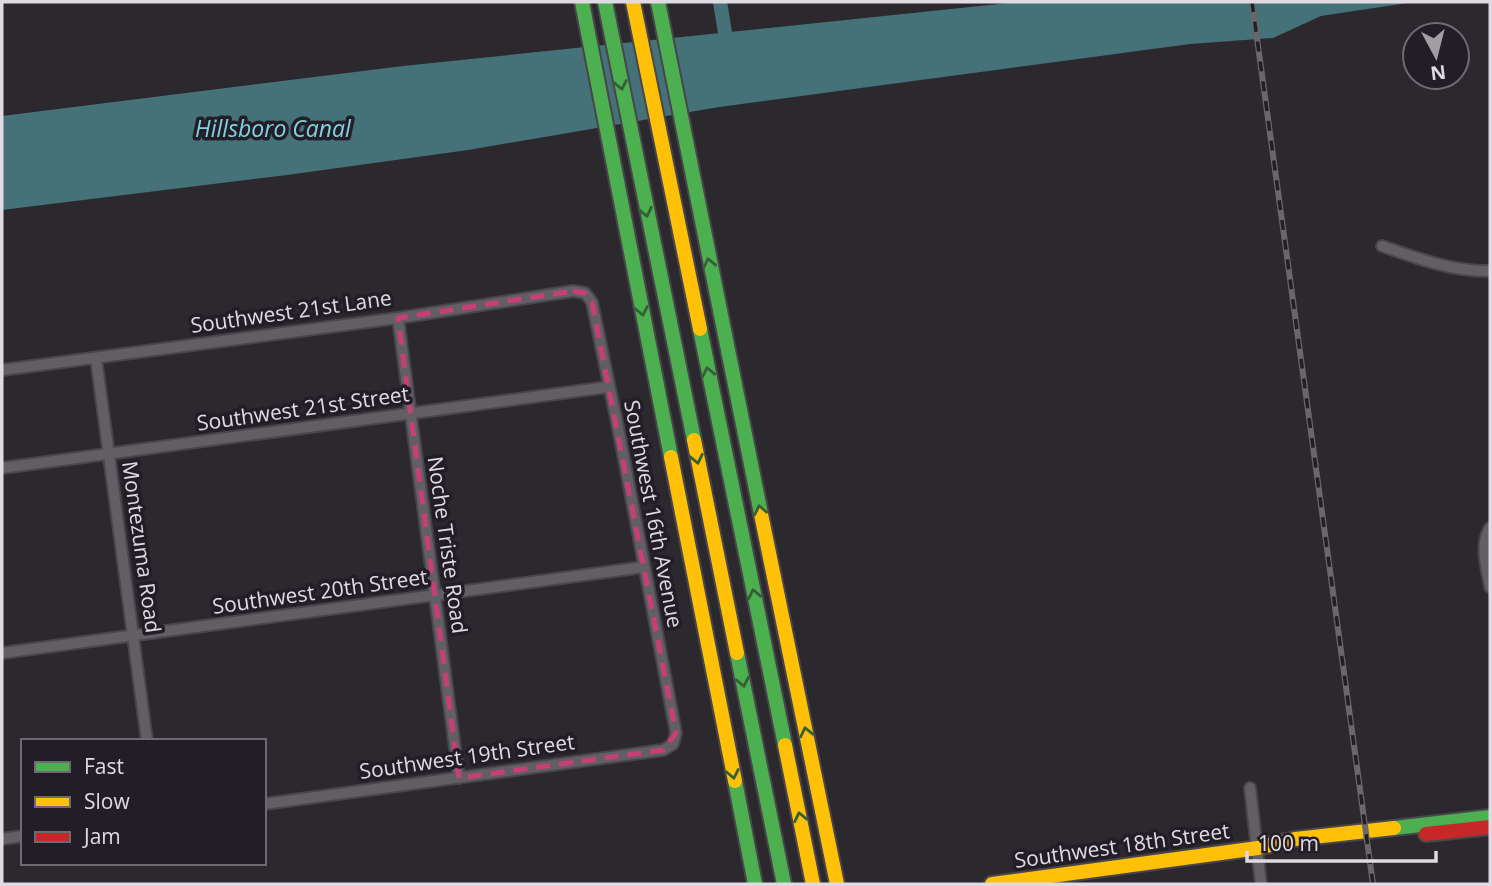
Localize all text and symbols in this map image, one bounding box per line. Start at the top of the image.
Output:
north arrow [1401,21,1471,91]
text: N [1429,59,1447,87]
one-way arrow [613,79,628,91]
water label: Hillsboro Canal [195,112,352,144]
one-way arrow [638,206,653,218]
one-way arrow [703,257,718,269]
street label: Southwest 21st Lane [189,283,393,339]
one-way arrow [634,305,649,317]
one-way arrow [702,366,717,378]
street label: Southwest 21st Street [195,379,411,437]
street label: Southwest 16th Avenue [618,398,690,630]
one-way arrow [689,453,704,465]
street label: Noche Triste Road [422,454,474,635]
street label: Montezuma Road [116,459,168,635]
one-way arrow [753,504,768,516]
street label: Southwest 20th Street [211,562,429,620]
one-way arrow [748,588,763,600]
one-way arrow [734,676,749,688]
one-way arrow [799,726,814,738]
street label: Southwest 19th Street [358,727,576,785]
legend [21,739,266,865]
text: Fast [84,752,124,780]
one-way arrow [725,769,740,780]
text: Slow [84,787,130,815]
one-way arrow [793,811,808,823]
street label: Southwest 18th Street [1013,816,1231,874]
scale bar [1247,820,1436,864]
text: Jam [82,822,121,850]
text: 100 m [1258,829,1319,857]

